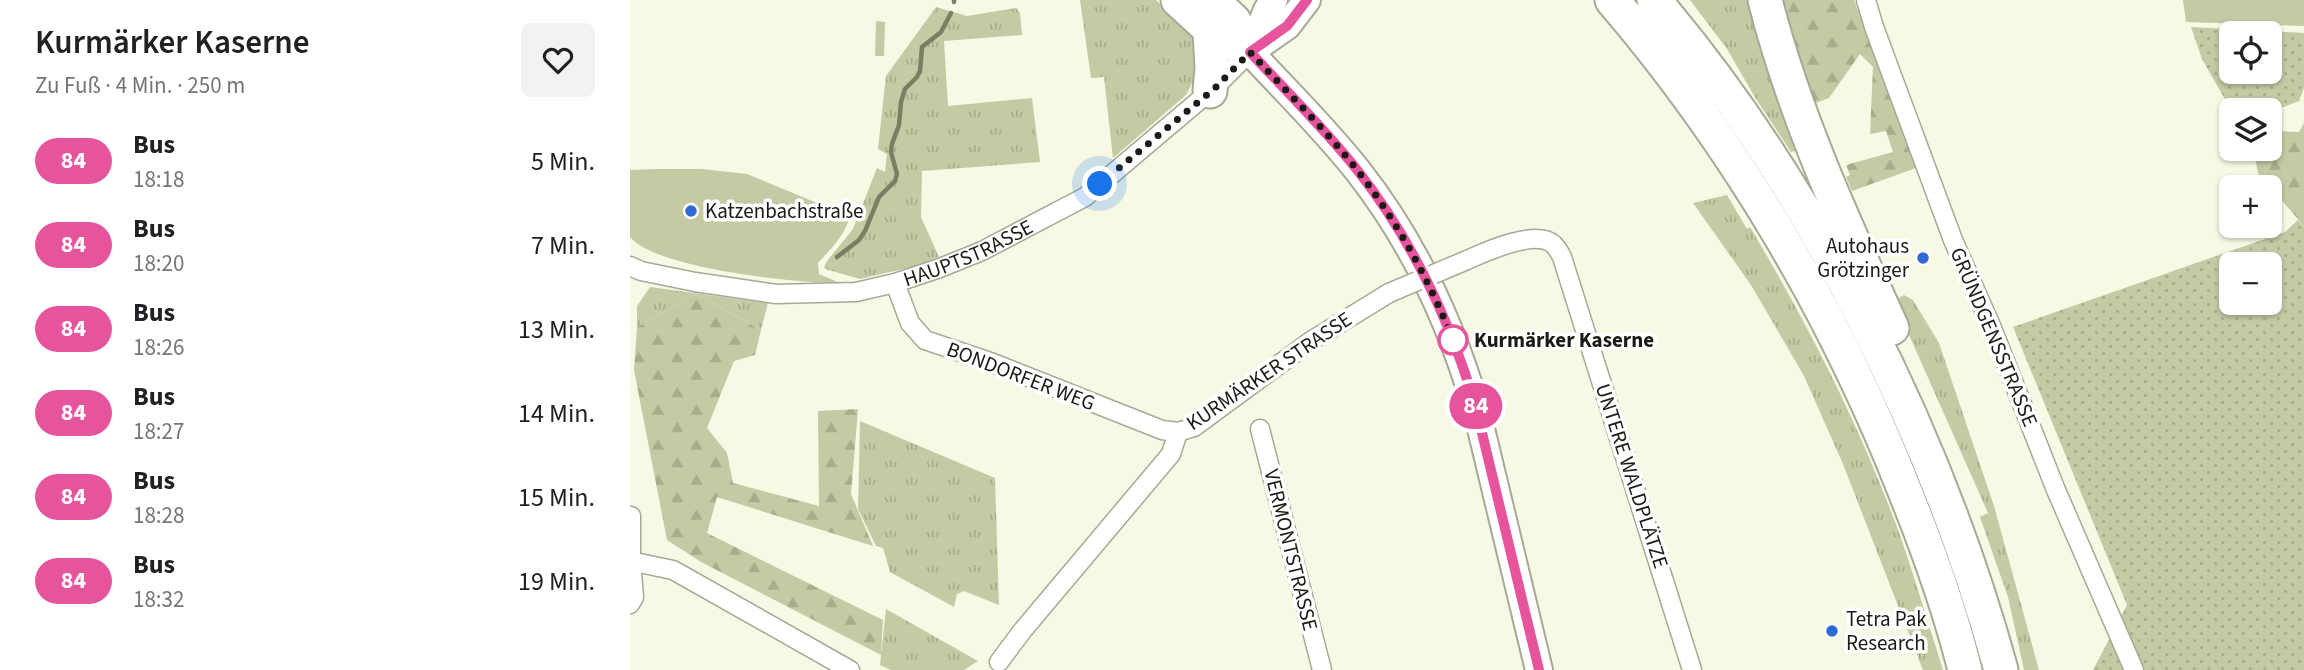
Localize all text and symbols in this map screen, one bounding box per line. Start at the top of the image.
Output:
text: Kurmärker Kaserne [35,19,309,66]
map controls [2219,21,2282,315]
button: locate [2219,21,2282,84]
button: heart [521,23,595,97]
text: Zu Fuß · 4 Min. · 250 m [35,69,245,102]
button: layers [2219,98,2282,161]
text: Bus [133,126,175,163]
text: 84 [61,143,86,178]
text: 5 Min. [531,143,595,180]
text: 18:18 [133,163,184,196]
your location [1082,166,1117,201]
button: + [2219,175,2282,238]
place label: Katzenbachstraße [705,196,863,226]
marker: Katzenbachstraße [683,203,699,219]
text: Bus [133,210,175,247]
street label: HAUPTSTRASSE [899,212,1038,294]
text: 84 [61,227,86,262]
text: 7 Min. [531,227,595,264]
place label: Autohaus Grötzinger [1817,231,1910,285]
street label: GRÜNDGENSSTRASSE [1943,243,2045,431]
text: 18:20 [133,247,184,280]
marker: Autohaus Grötzinger [1915,250,1931,266]
button: − [2219,252,2282,315]
text: Bus [133,294,175,331]
street label: KURMÄRKER STRASSE [1180,304,1358,438]
text: 84 [61,311,86,346]
text: 13 Min. [518,311,595,348]
marker: Kurmärker Kaserne [1438,325,1468,355]
place label: Kurmärker Kaserne [1474,325,1654,355]
text: 18:26 [133,331,184,364]
street label: BONDORFER WEG [942,334,1100,418]
text: Bus [133,378,175,415]
street label: UNTERE WALDPLÄTZE [1588,380,1676,572]
line badge: 84 [1444,383,1508,429]
text: 84 [1463,388,1489,423]
text: 84 [61,395,86,430]
text: 14 Min. [518,395,595,432]
text: 18:27 [133,415,184,448]
text: Bus [133,462,175,499]
street label: VERMONTSTRASSE [1256,466,1326,634]
text: 84 [61,479,86,514]
text: 15 Min. [518,479,595,516]
text: 18:28 [133,499,184,532]
text: Bus [133,546,175,583]
text: 84 [61,563,86,598]
text: 19 Min. [518,563,595,600]
text: 18:32 [133,583,184,616]
place label: Tetra Pak Research [1846,604,1927,658]
marker: Tetra Pak Research [1824,623,1840,639]

